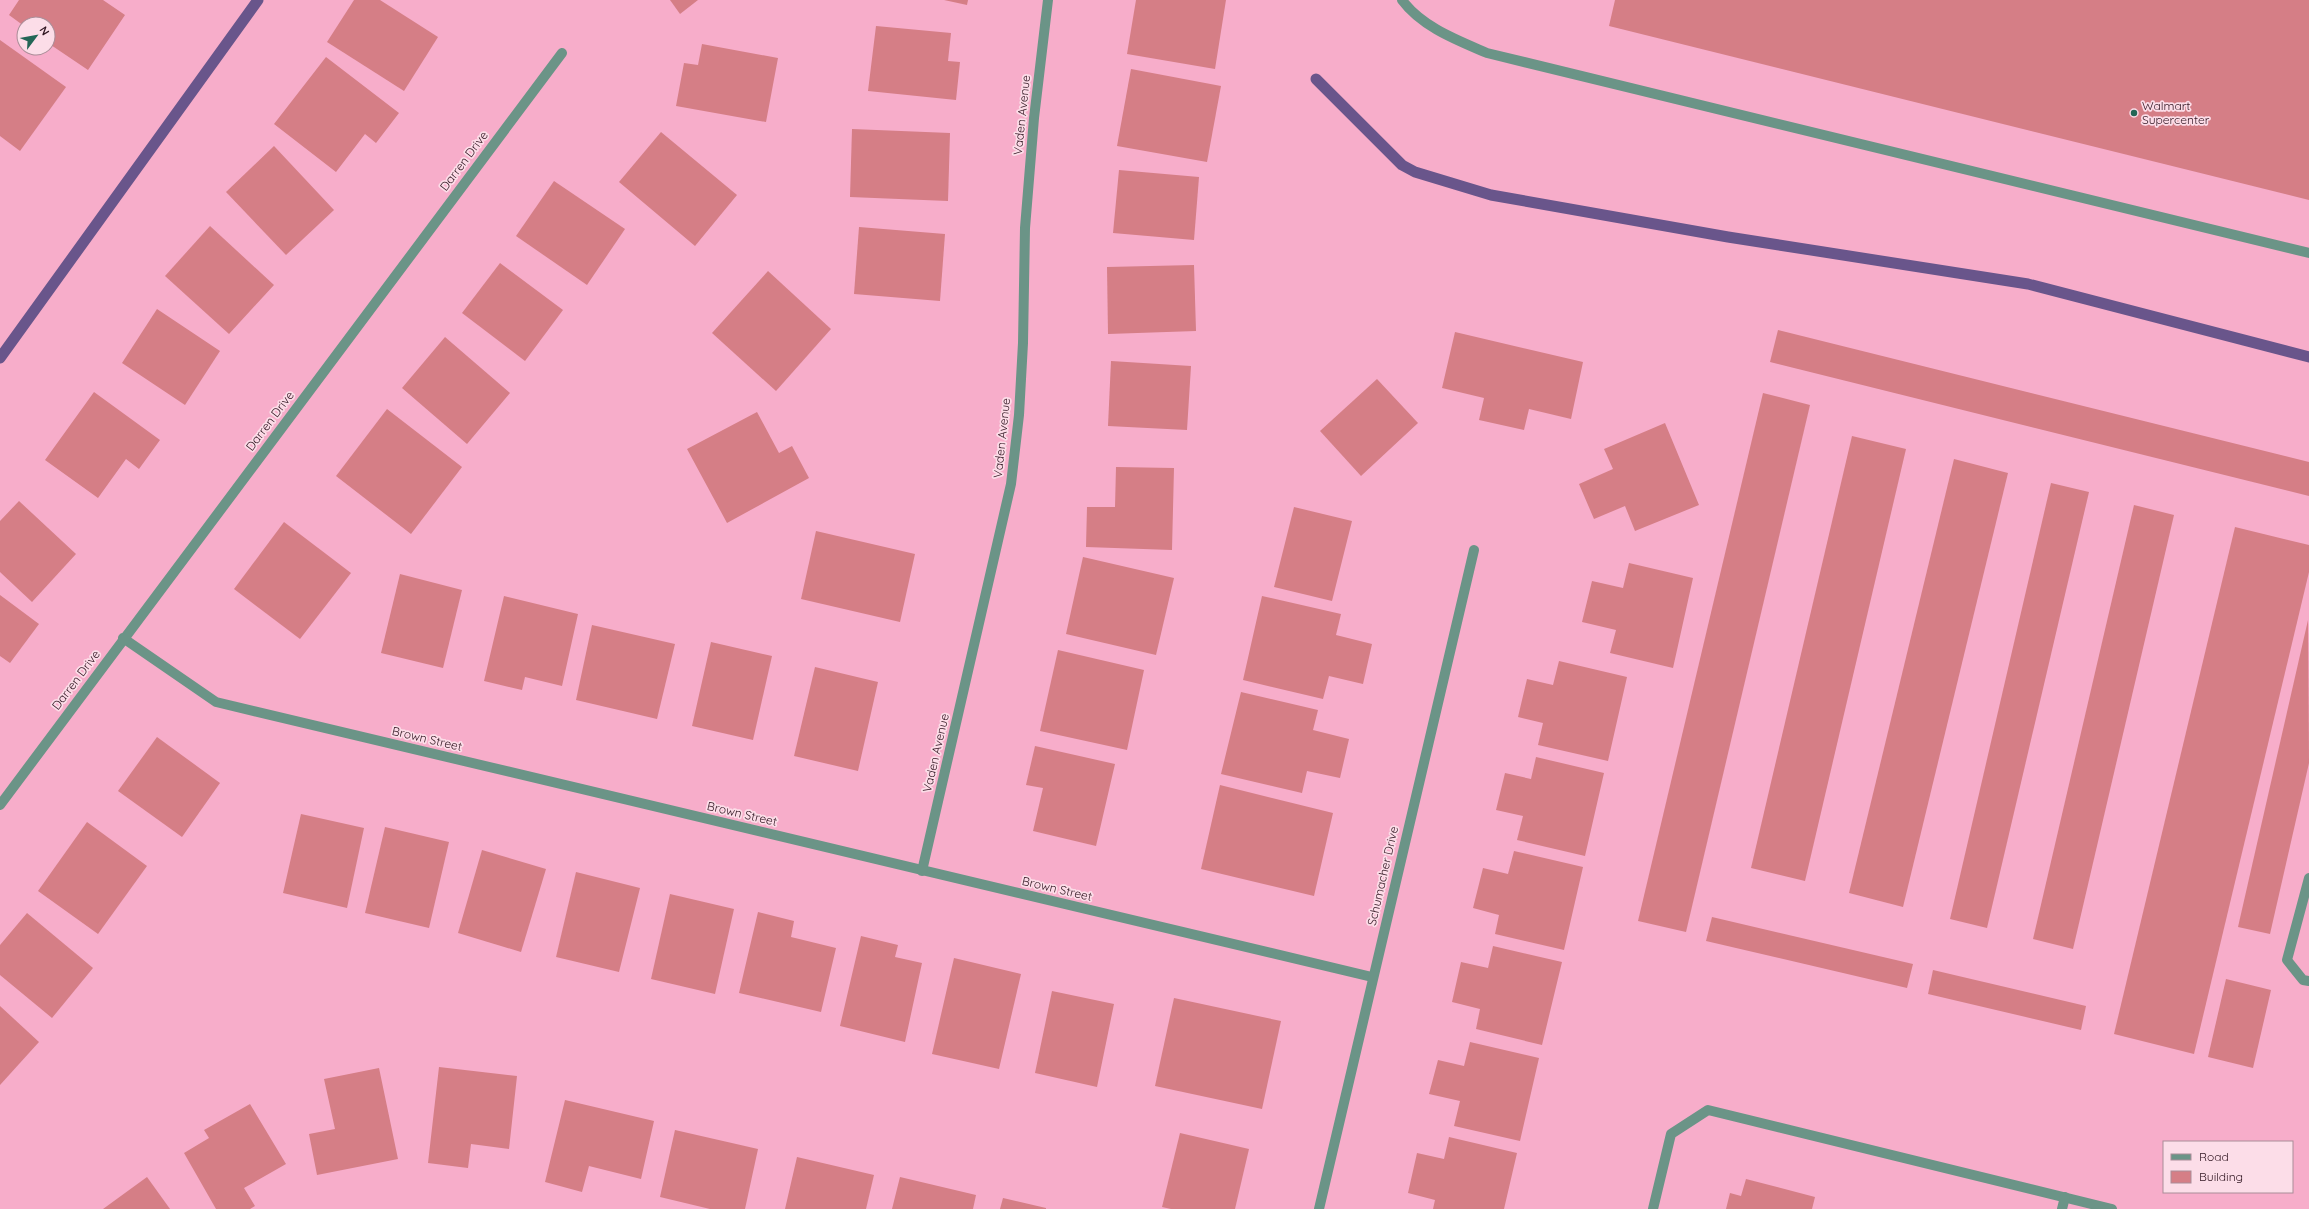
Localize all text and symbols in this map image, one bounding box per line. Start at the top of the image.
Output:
north arrow [16,16,56,56]
text: N [36,24,53,38]
street label: Vaden Avenue [1010,74,1033,156]
place label: Walmart Supercenter [2142,98,2210,127]
marker: Walmart Supercenter [2129,108,2139,118]
street label: Darren Drive [436,128,491,193]
street label: Darren Drive [242,388,297,453]
street label: Vaden Avenue [990,397,1013,479]
street label: Darren Drive [48,647,103,712]
street label: Vaden Avenue [919,712,952,794]
street label: Brown Street [391,723,464,754]
street label: Brown Street [706,798,779,829]
street label: Schumacher Drive [1364,825,1401,927]
street label: Brown Street [1021,873,1094,904]
legend [2163,1141,2293,1193]
text: Road [2199,1149,2229,1164]
text: Building [2199,1169,2243,1184]

